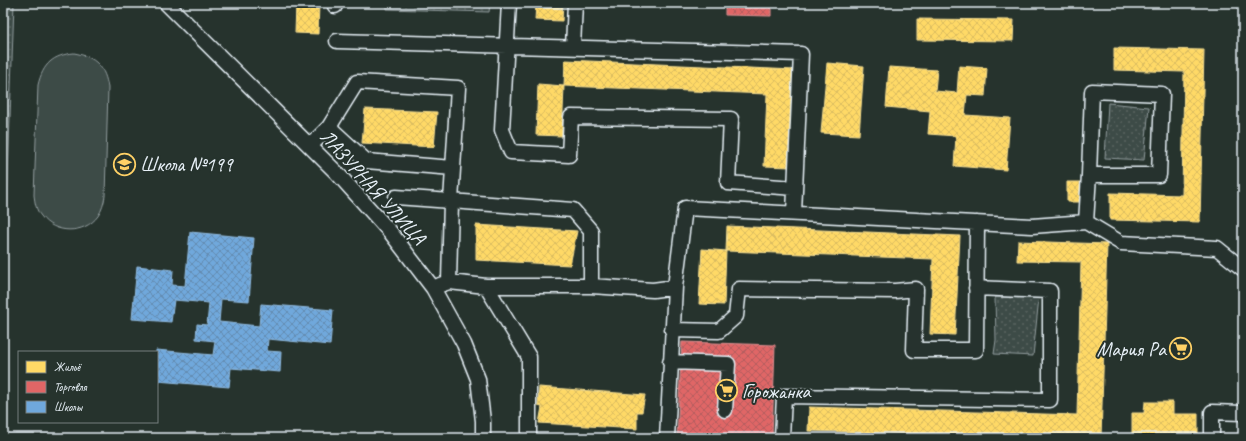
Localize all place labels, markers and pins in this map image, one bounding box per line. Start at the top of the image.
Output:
school or university icon: Школа №199 [112,151,138,177]
place label: Школа №199 [140,152,234,177]
supermarket icon: Мария Ра [1168,336,1194,362]
place label: Мария Ра [1097,337,1167,362]
supermarket icon: Горожанка [713,378,739,404]
place label: Горожанка [742,379,812,404]

